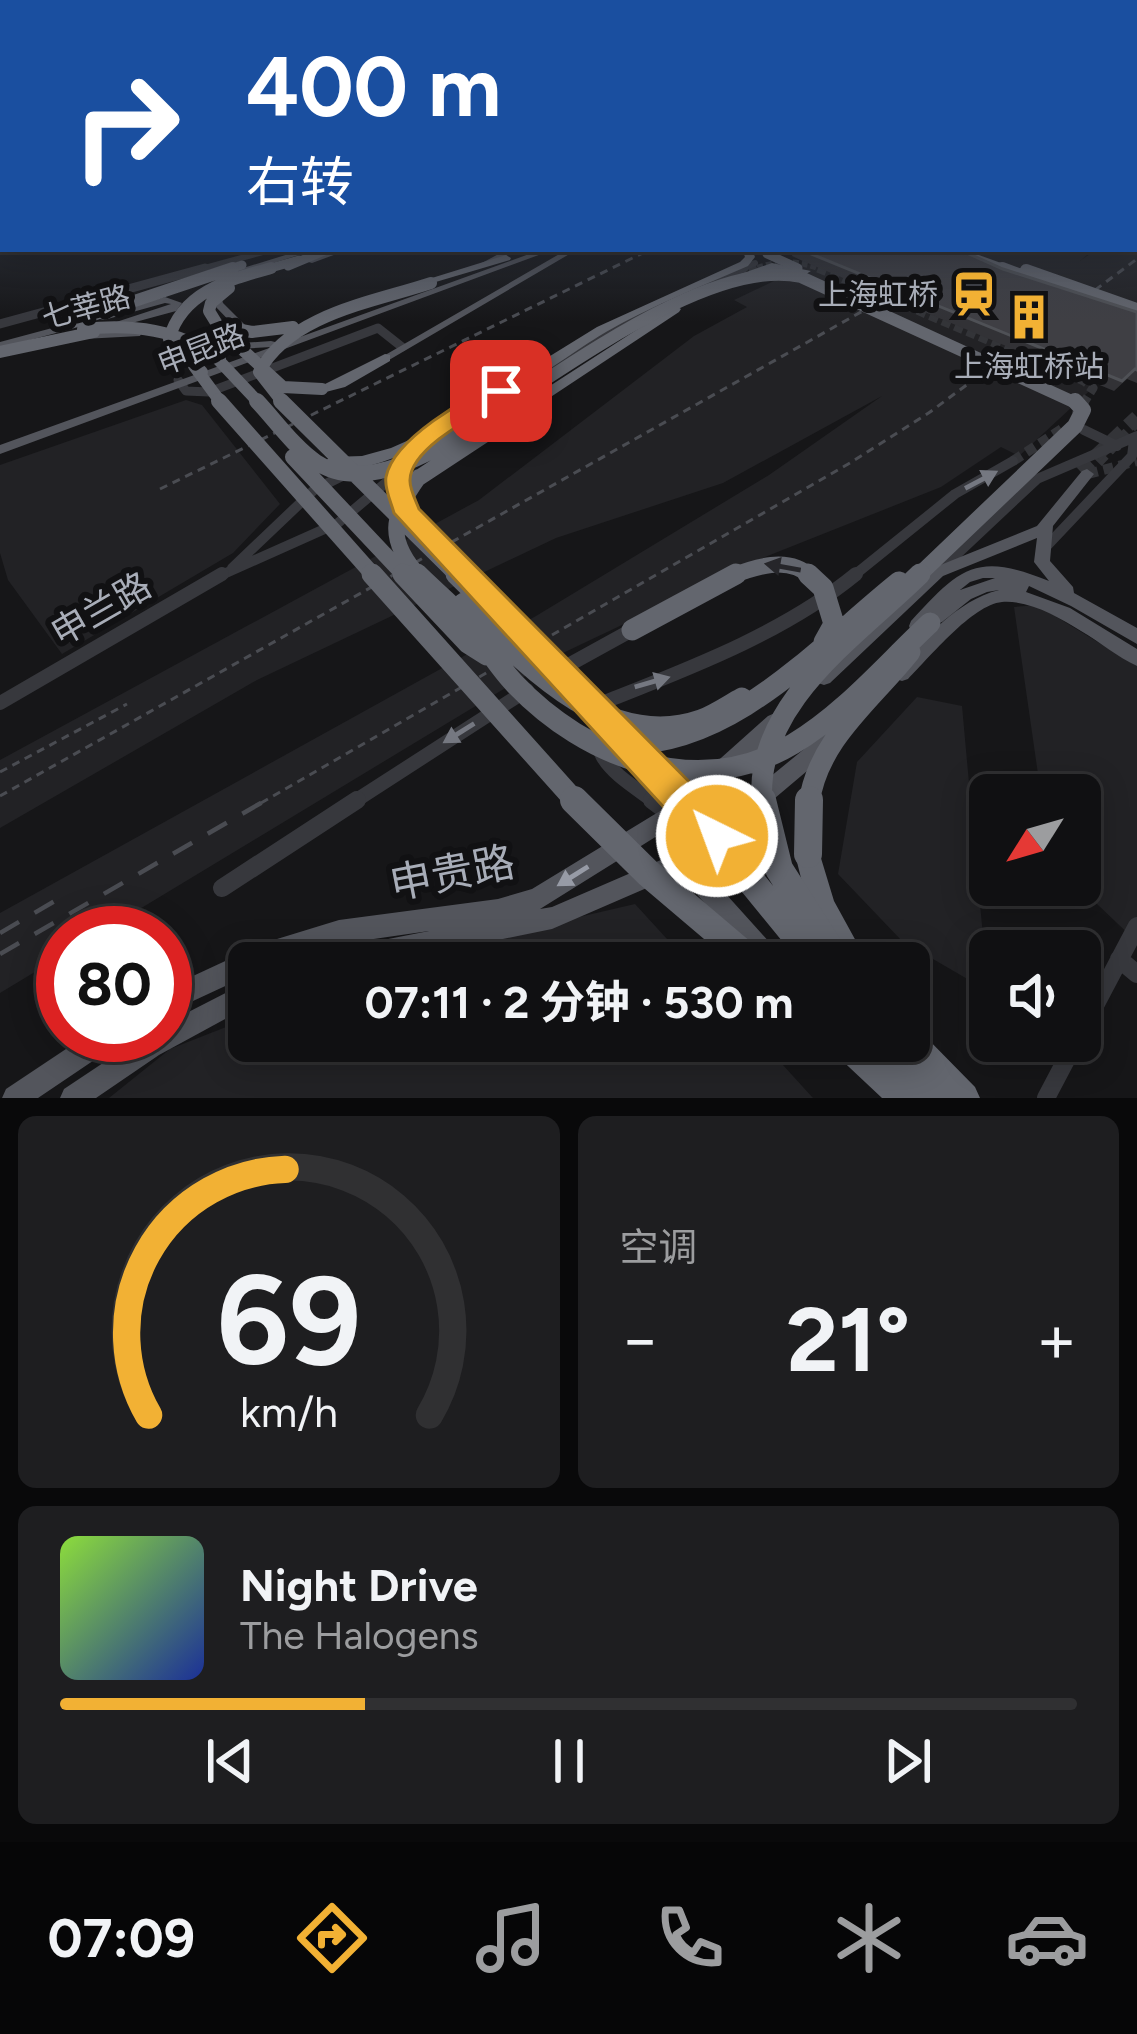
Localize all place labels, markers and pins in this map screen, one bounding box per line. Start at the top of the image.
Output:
station icon: 上海虹桥 [949,269,999,319]
place label: 上海虹桥 [818,276,938,313]
building icon: 上海虹桥站 [1004,292,1054,342]
pin [450,340,552,442]
place label: 上海虹桥站 [954,348,1104,385]

